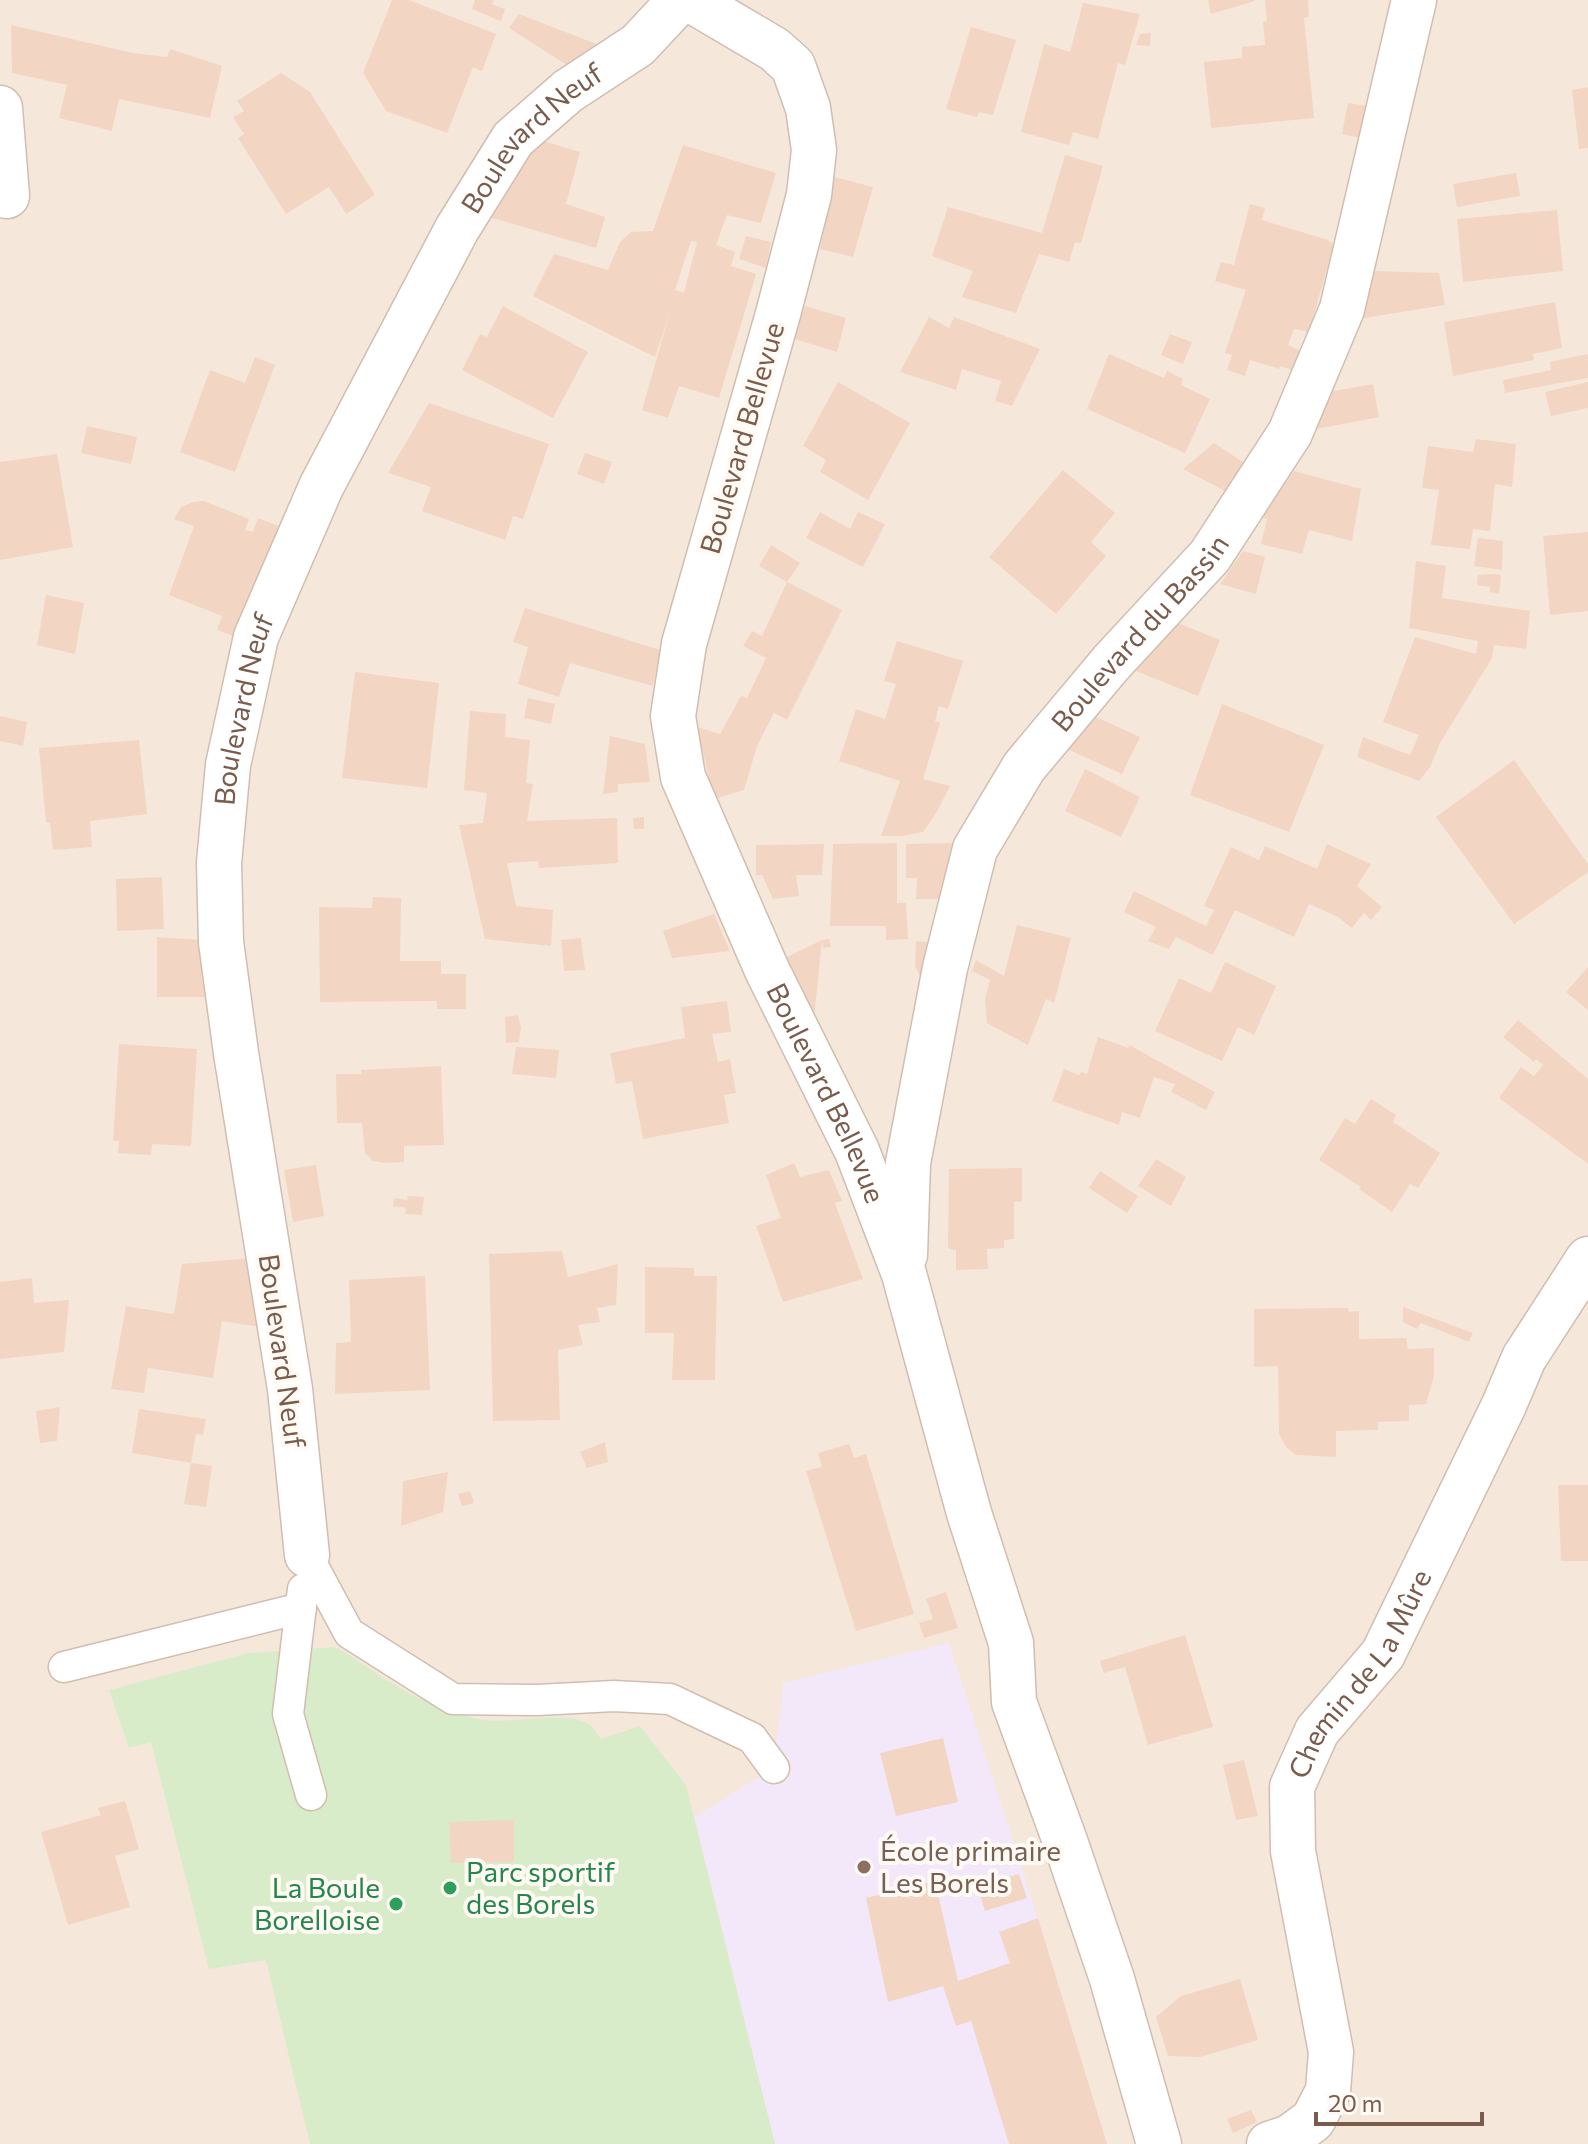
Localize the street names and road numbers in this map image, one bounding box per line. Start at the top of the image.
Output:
street label: Boulevard Neuf [453,55,609,219]
street label: Boulevard Bellevue [692,318,790,557]
street label: Boulevard du Bassin [1043,528,1235,738]
street label: Boulevard Neuf [206,608,280,807]
street label: Boulevard Bellevue [760,977,893,1207]
street label: Boulevard Neuf [253,1252,313,1450]
street label: Chemin de La Mûre [1280,1564,1438,1783]

